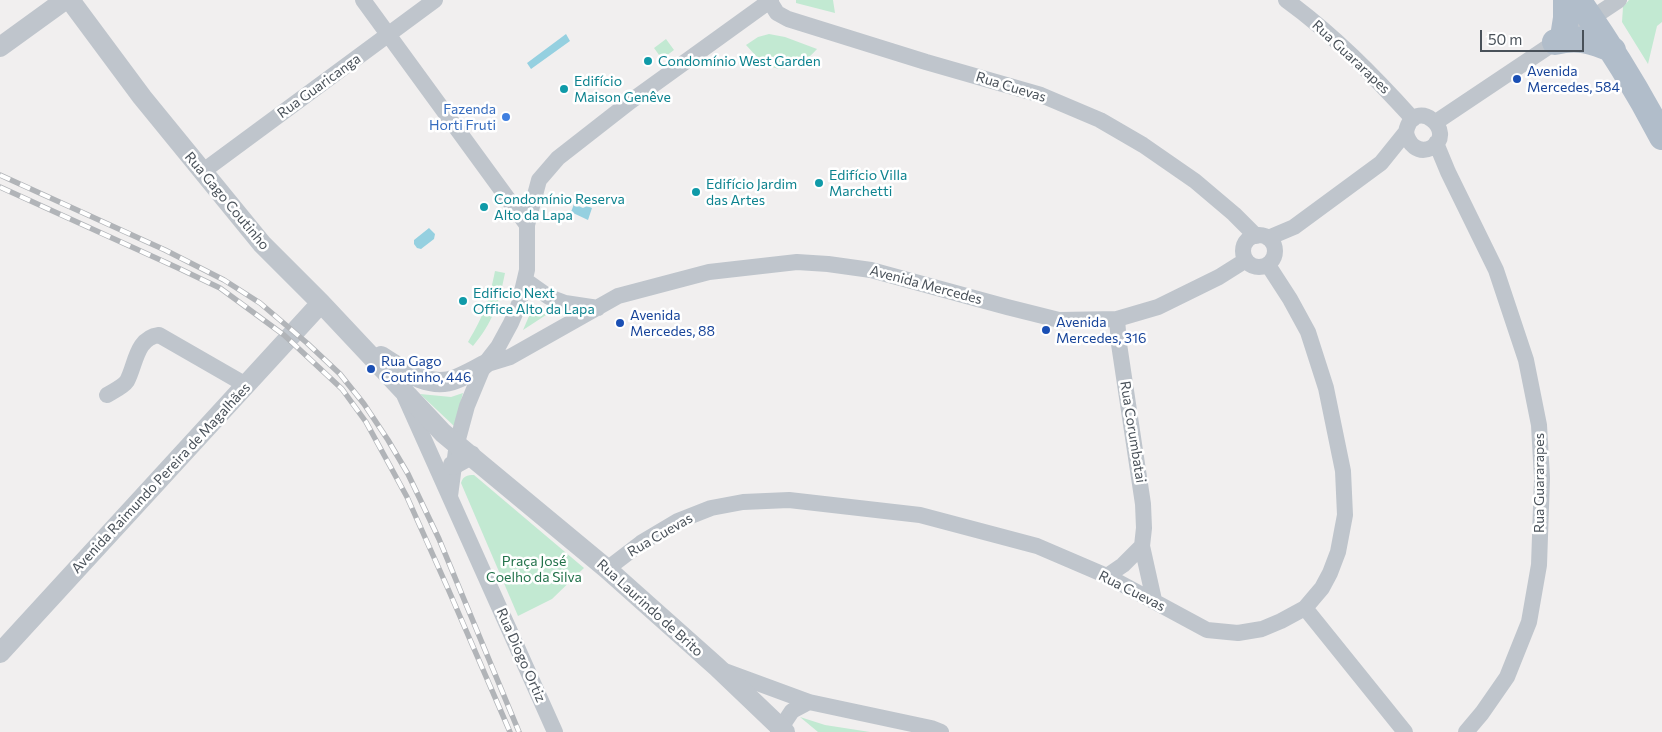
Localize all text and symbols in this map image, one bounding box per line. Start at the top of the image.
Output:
street label: Rua Guararapes [1309,17,1393,97]
scale bar [1482,20,1586,52]
text: 50 m [1488,30,1522,48]
street label: Rua Guaricanga [274,50,364,122]
place label: Condomínio West Garden [658,53,821,69]
marker: Condomínio West Garden [642,55,654,67]
place label: Avenida Mercedes, 584 [1527,63,1620,95]
street label: Rua Cuevas [974,68,1048,106]
place label: Edifício Maison Genêve [574,73,671,105]
marker: Avenida Mercedes, 584 [1511,73,1523,85]
marker: Edifício Maison Genêve [558,83,570,95]
place label: Fazenda Horti Fruti [429,101,496,134]
marker: Fazenda Horti Fruti [500,111,512,123]
street label: Rua Gago Coutinho [181,149,273,253]
place label: Edifício Villa Marchetti [829,167,907,200]
place label: Edifício Jardim das Artes [706,176,797,208]
marker: Edifício Villa Marchetti [813,177,825,189]
marker: Edifício Jardim das Artes [690,186,702,198]
place label: Condomínio Reserva Alto da Lapa [494,191,625,223]
marker: Condomínio Reserva Alto da Lapa [478,201,490,213]
street label: Avenida Mercedes [868,262,984,308]
place label: Edificio Next Office Alto da Lapa [473,285,595,318]
marker: Edificio Next Office Alto da Lapa [457,295,469,307]
place label: Avenida Mercedes, 88 [630,307,715,340]
place label: Avenida Mercedes, 316 [1056,314,1147,347]
marker: Avenida Mercedes, 88 [614,317,626,329]
marker: Avenida Mercedes, 316 [1040,324,1052,336]
place label: Rua Gago Coutinho, 446 [381,353,471,386]
marker: Rua Gago Coutinho, 446 [365,363,377,375]
street label: Avenida Raimundo Pereira de Magalhães [68,379,254,577]
street label: Rua Corumbatai [1117,380,1149,484]
street label: Rua Guararapes [1531,433,1547,533]
street label: Rua Cuevas [624,510,696,560]
park label: Praça José Coelho da Silva [486,553,582,586]
street label: Rua Laurindo de Brito [593,556,707,660]
street label: Rua Cuevas [1096,567,1168,615]
street label: Rua Diogo Ortiz [493,605,549,705]

